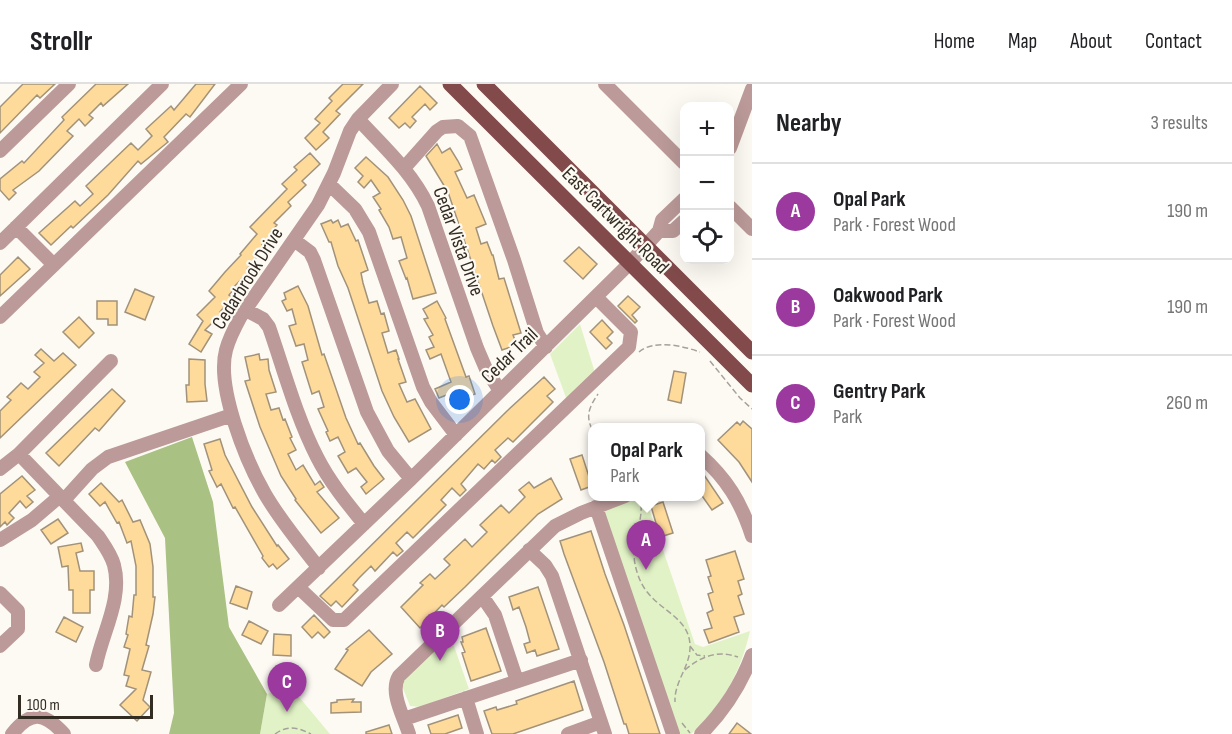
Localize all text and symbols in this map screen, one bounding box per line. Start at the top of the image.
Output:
text: Strollr [30,25,92,58]
text: Home [934,29,975,54]
text: Map [1008,29,1037,54]
text: About [1070,29,1112,54]
text: Contact [1145,29,1202,54]
map controls [680,102,734,264]
button: + [680,102,734,156]
text: Nearby [776,108,842,139]
text: 3 results [1151,111,1208,135]
button: − [680,156,734,210]
street label: East Cartwright Road [557,162,674,279]
street label: Cedar Vista Drive [427,184,489,299]
text: Opal Park [833,186,906,213]
text: A [791,199,800,223]
text: 190 m [1167,199,1208,223]
button: locate [680,210,734,264]
text: Park · Forest Wood [833,213,956,237]
street label: Cedarbrook Drive [207,223,289,334]
text: Oakwood Park [833,282,943,309]
text: B [791,295,800,319]
text: 190 m [1167,295,1208,319]
text: Park · Forest Wood [833,309,956,333]
street label: Cedar Trail [476,323,543,389]
text: Gentry Park [833,378,926,405]
your location [445,385,474,414]
text: C [790,391,801,415]
text: 260 m [1166,391,1208,415]
text: Park [833,405,862,429]
popup [588,423,705,501]
text: Opal Park [610,437,683,464]
text: Park [610,464,639,488]
pin: A [626,520,666,570]
pin: B [420,612,460,661]
pin: C [268,662,306,712]
scale bar [18,692,153,720]
text: 100 m [27,696,60,715]

